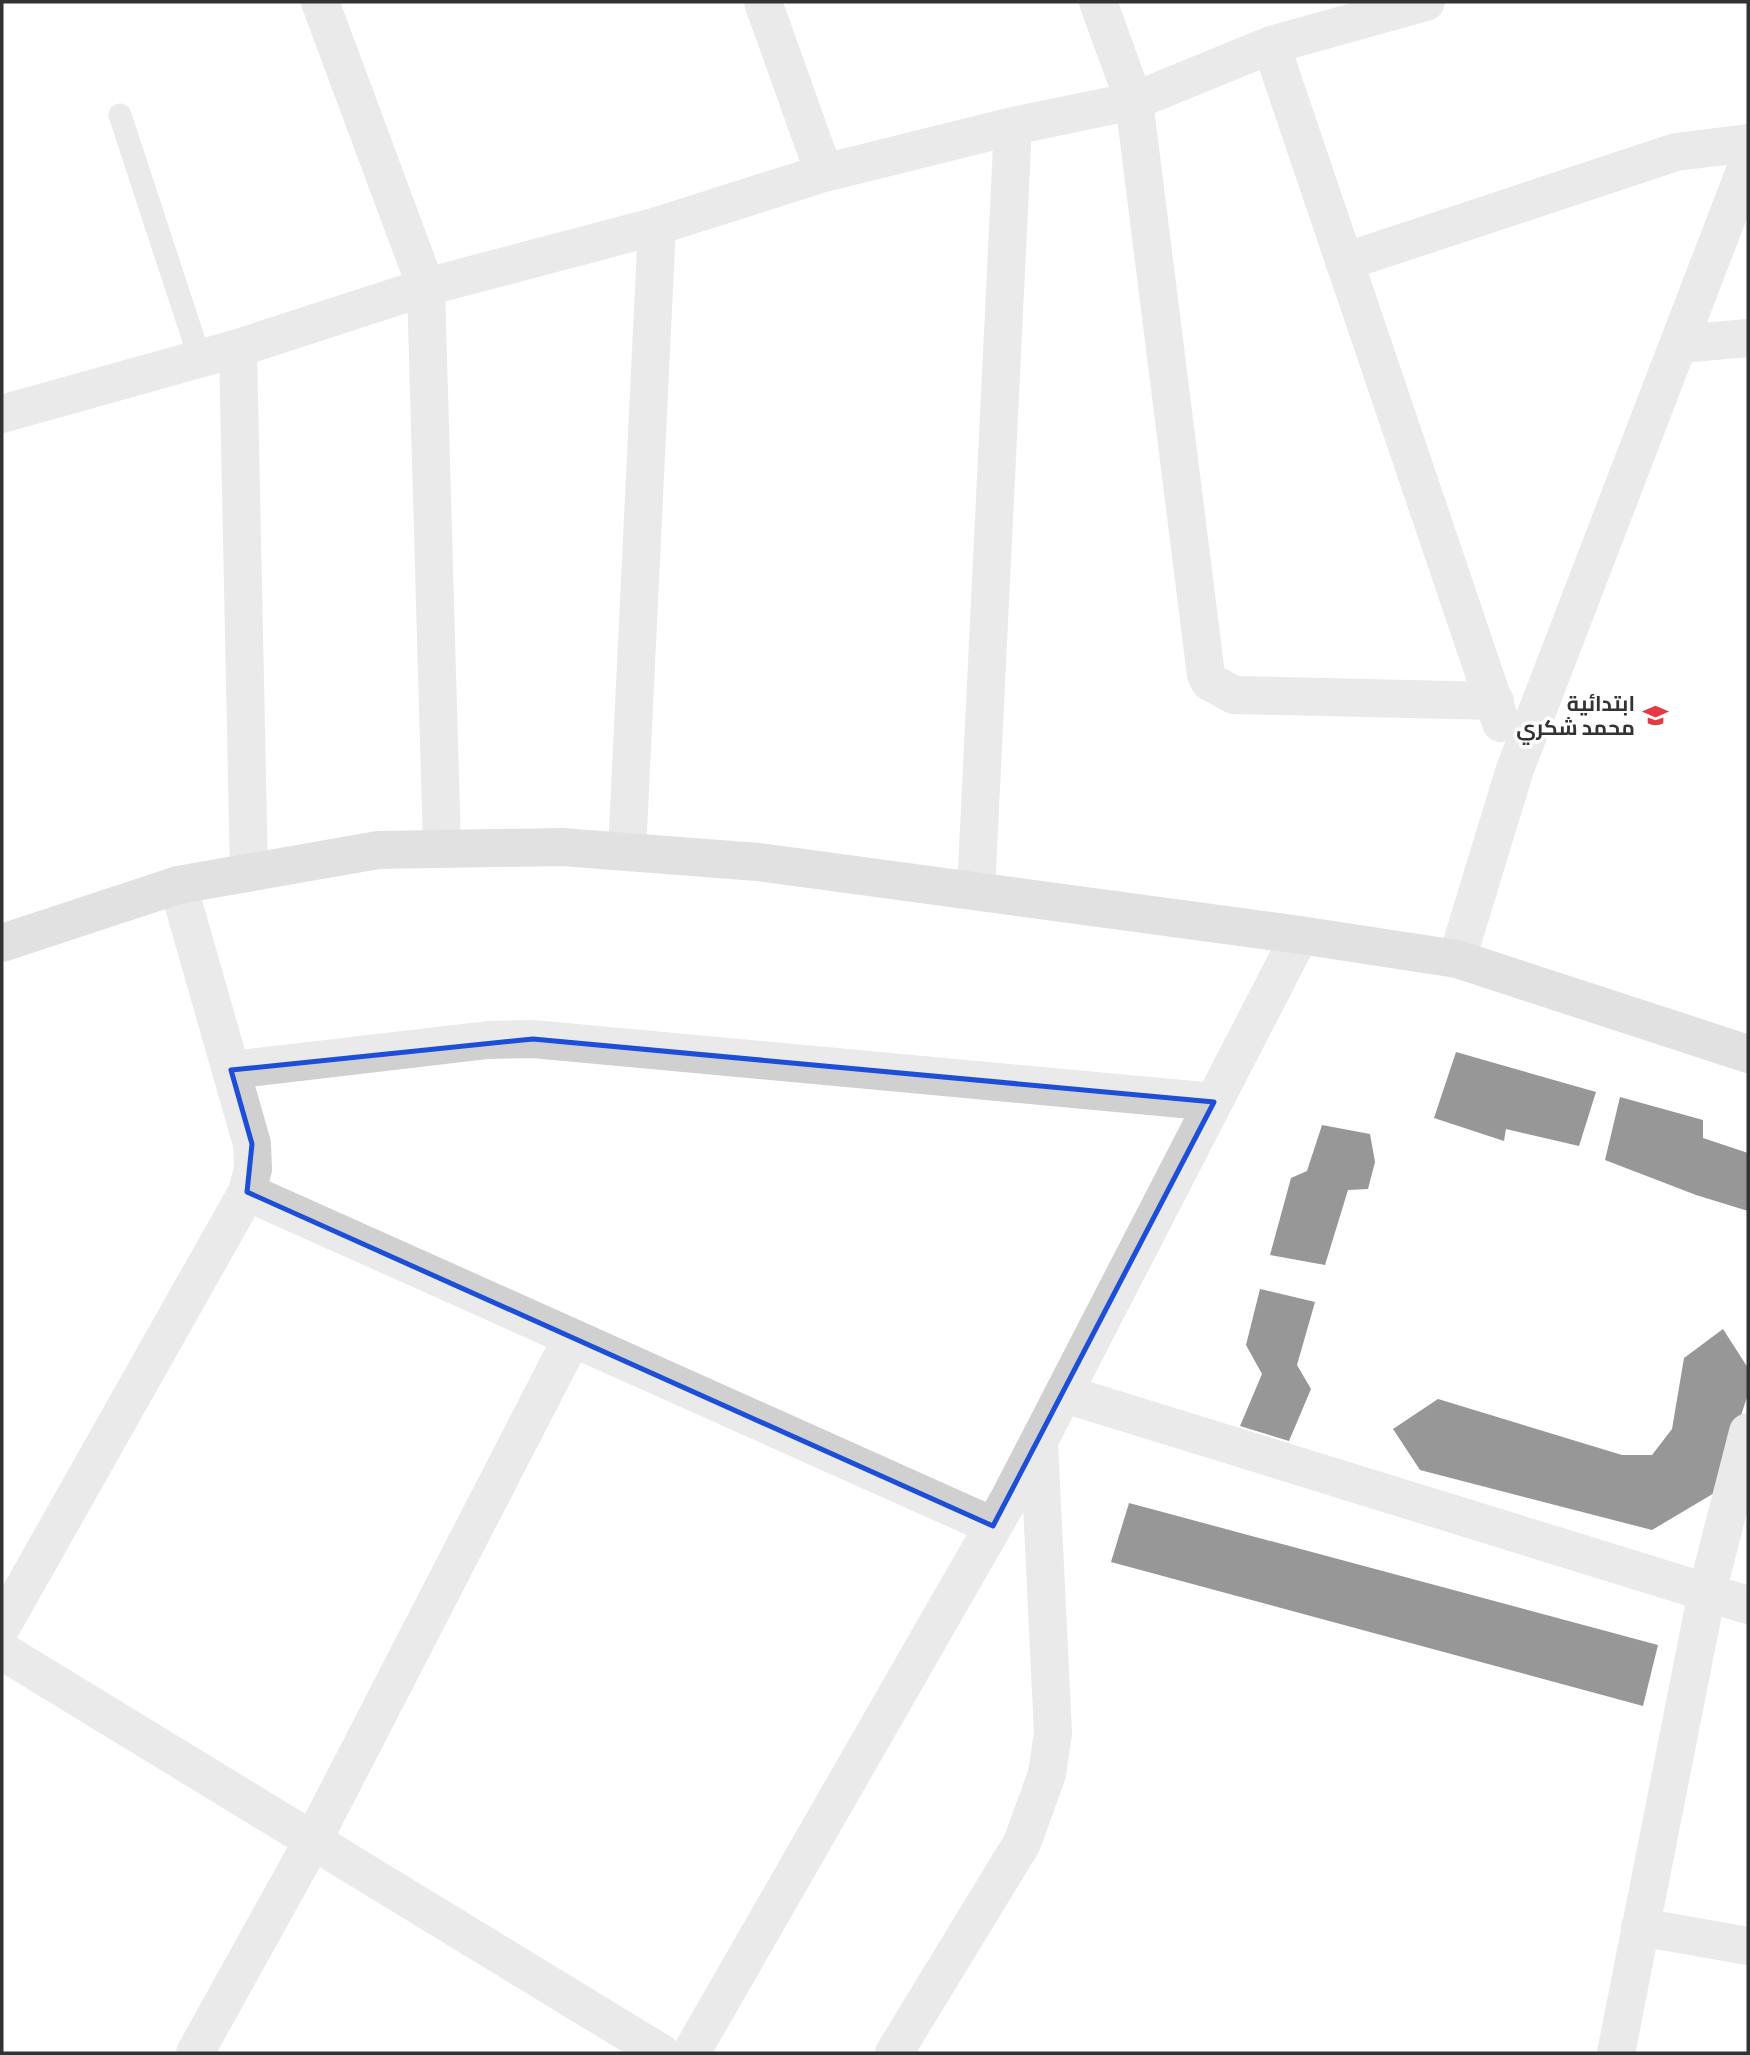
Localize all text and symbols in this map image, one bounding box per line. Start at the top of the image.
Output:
place label: ابتدائية محمد شكري [1516,690,1635,745]
school or university icon: ابتدائية محمد شكري [1641,702,1669,730]

